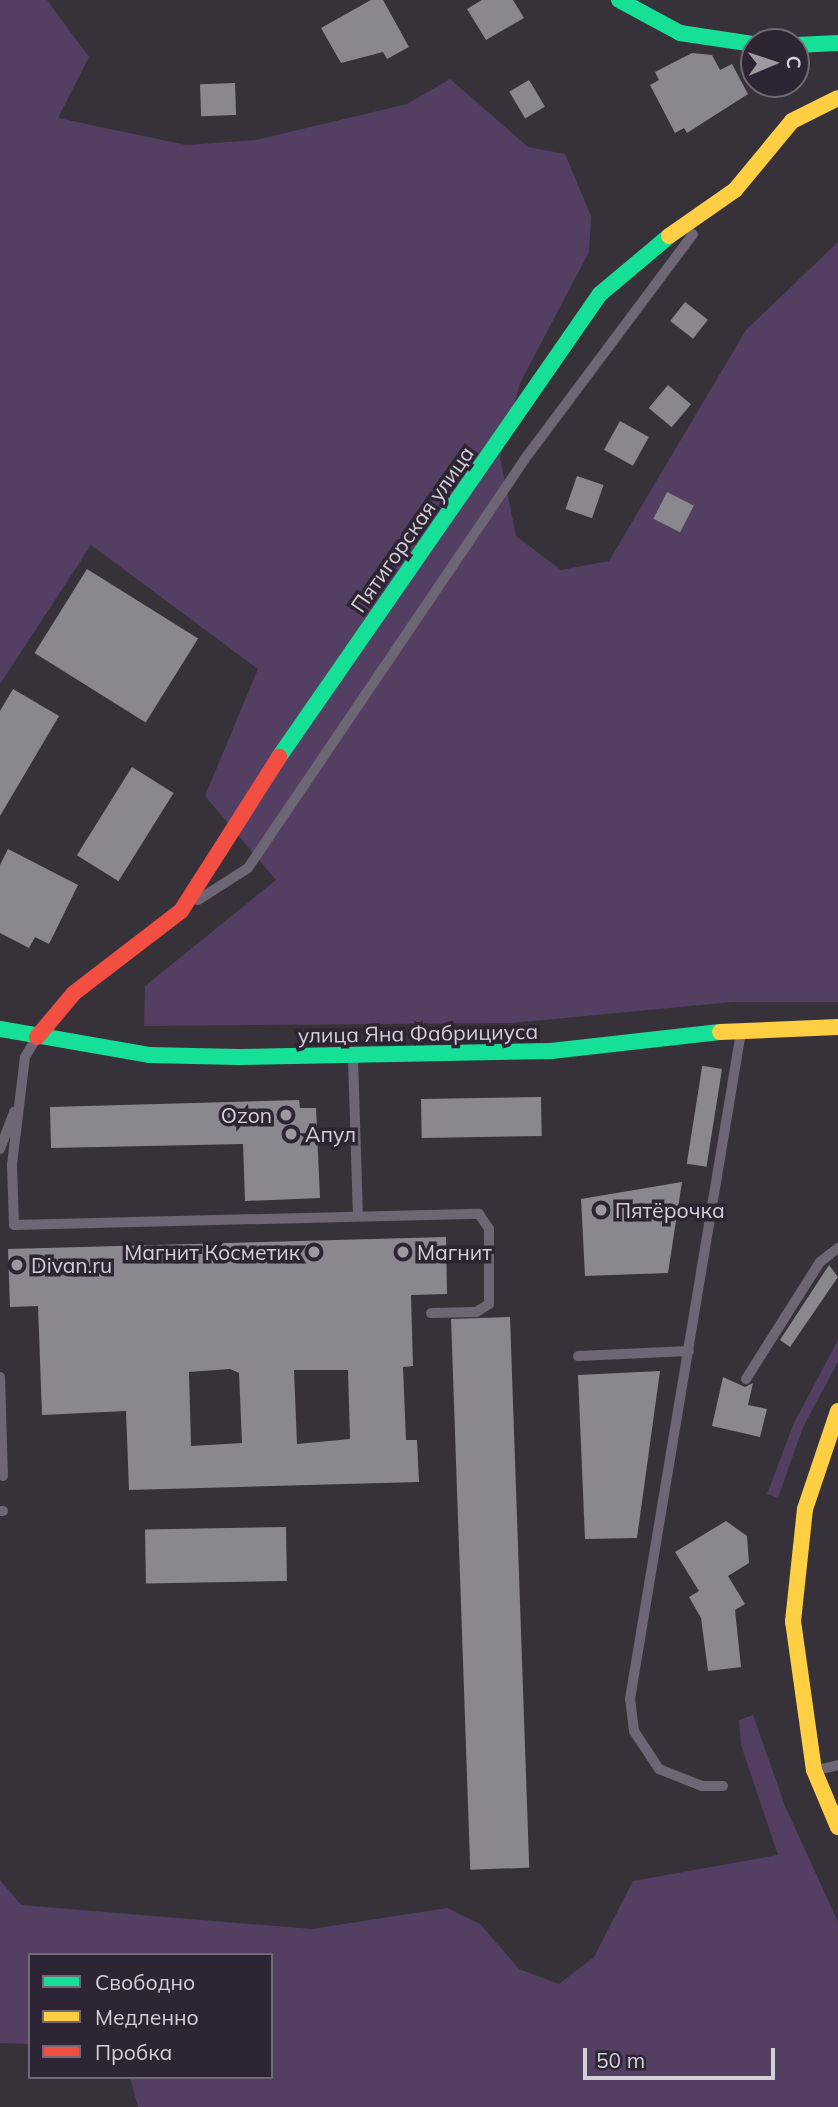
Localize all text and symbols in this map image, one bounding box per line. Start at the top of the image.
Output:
north arrow [740,28,810,98]
text: С [782,55,806,69]
street label: Пятигорская улица [345,441,479,617]
street label: улица Яна Фабрициуса [298,1018,538,1048]
place label: Ozon [221,1102,272,1128]
marker: Ozon [278,1107,294,1123]
place label: Апул [305,1121,356,1147]
marker: Апул [283,1126,299,1142]
place label: Пятёрочка [615,1197,725,1223]
marker: Пятёрочка [593,1202,609,1218]
place label: Магнит Косметик [124,1239,300,1265]
place label: Магнит [417,1239,492,1265]
marker: Магнит Косметик [306,1244,322,1260]
marker: Магнит [395,1244,411,1260]
place label: Divan.ru [31,1252,112,1278]
marker: Divan.ru [9,1257,25,1273]
legend [28,1953,273,2079]
text: Свободно [95,1969,195,1995]
text: Медленно [95,2004,199,2030]
scale bar [586,2034,778,2078]
text: Пробка [95,2039,172,2065]
text: 50 m [596,2047,645,2073]

